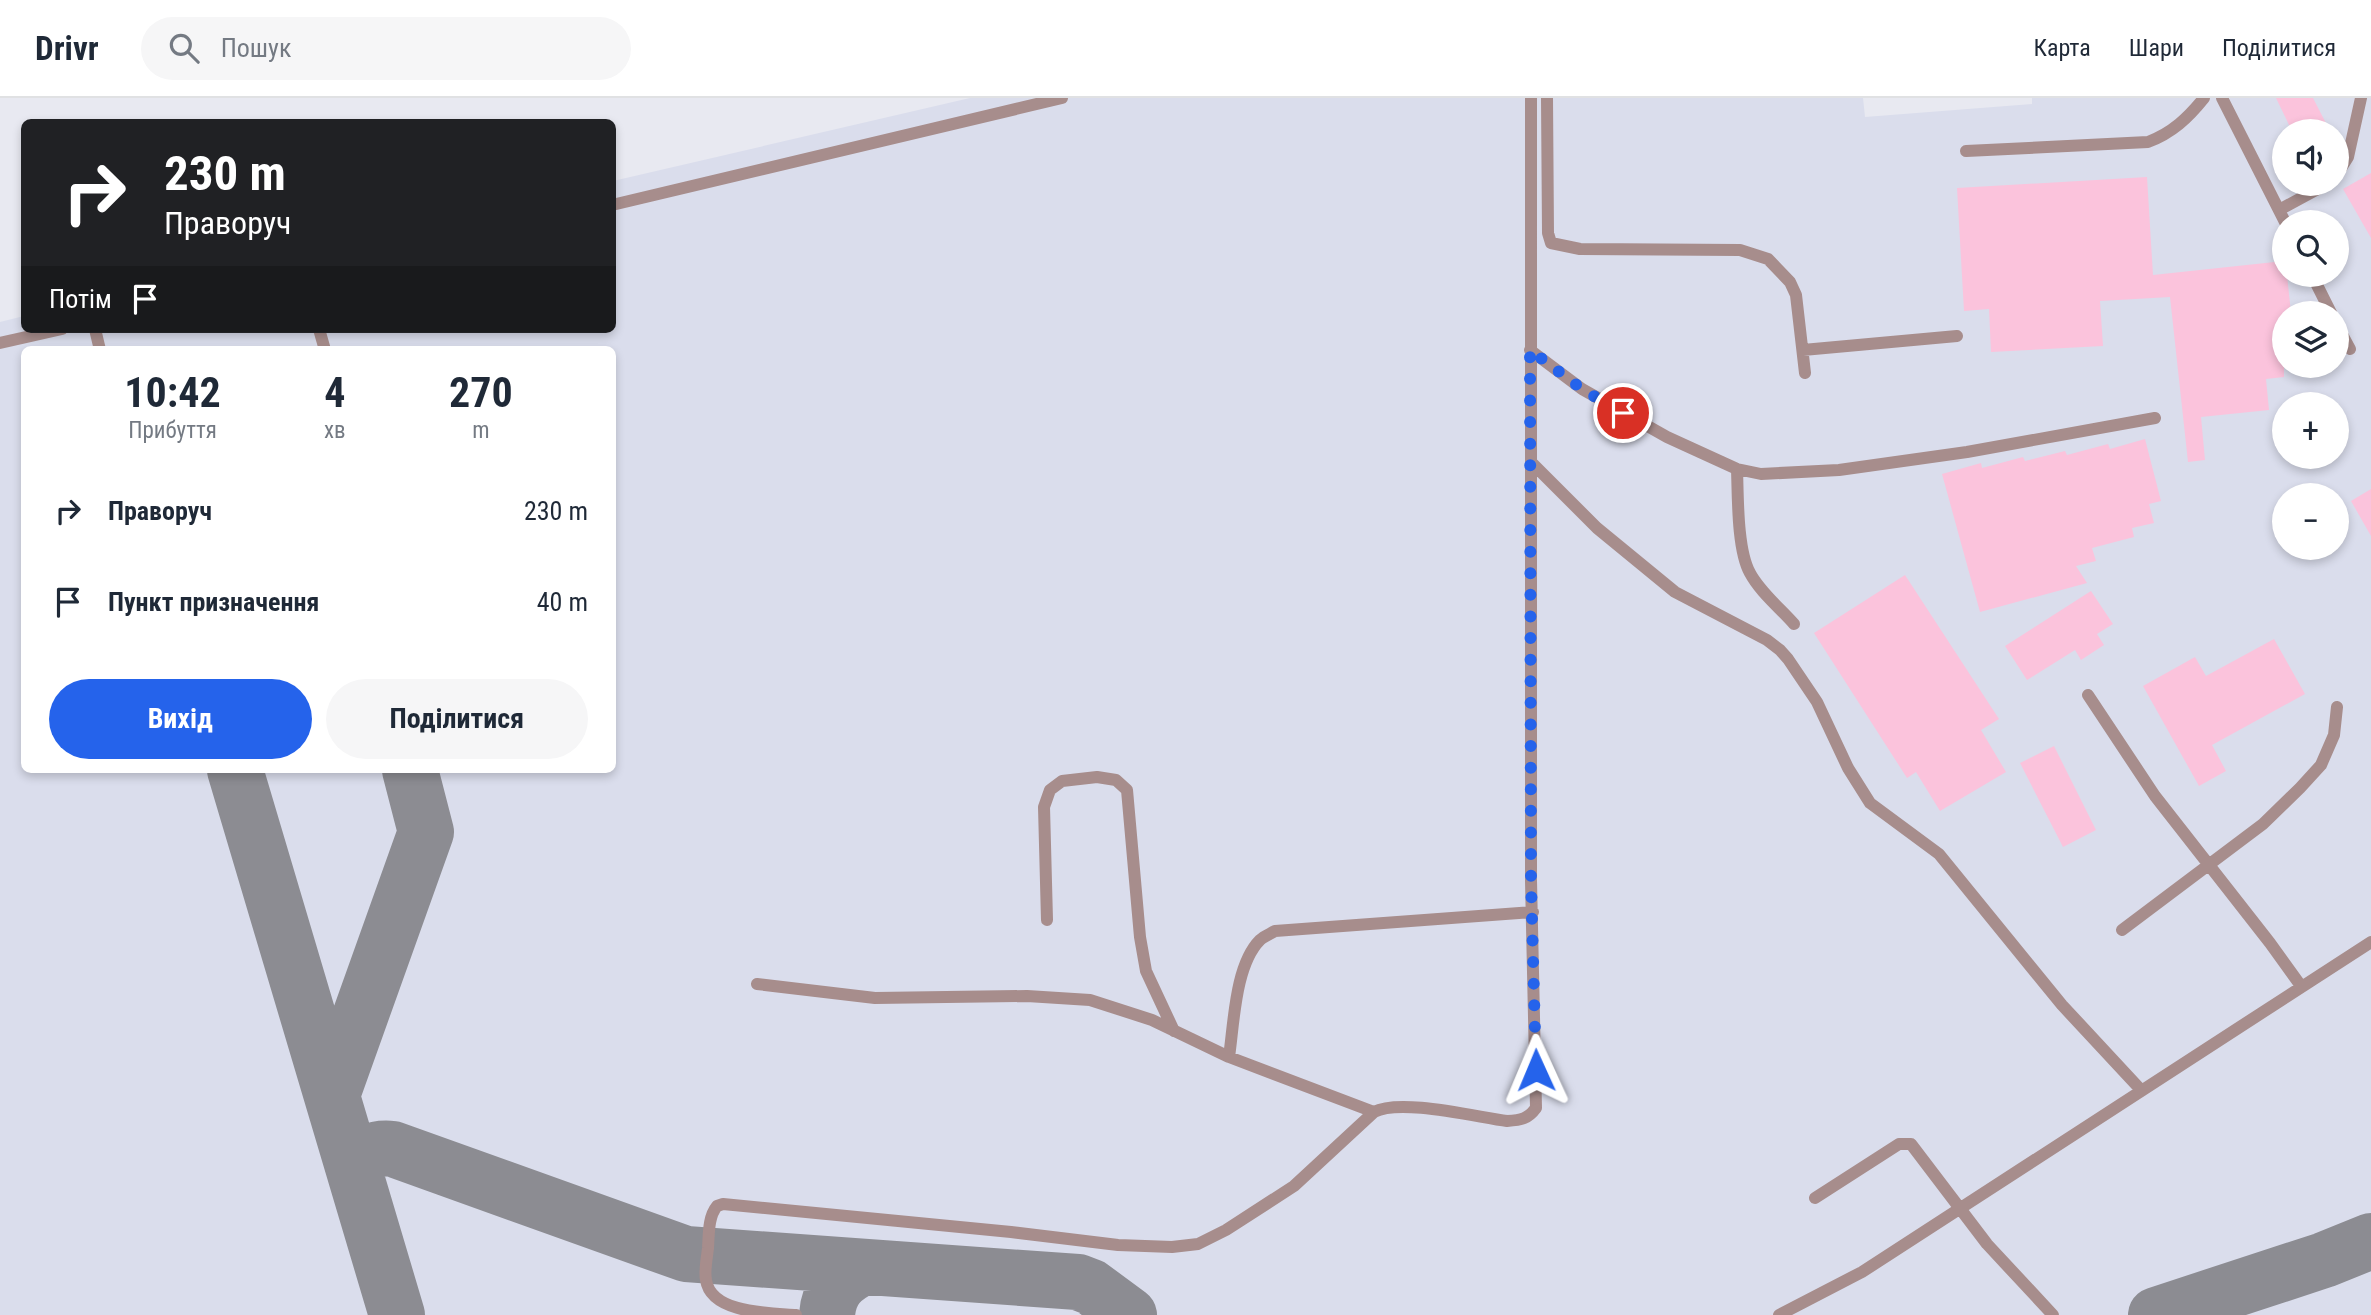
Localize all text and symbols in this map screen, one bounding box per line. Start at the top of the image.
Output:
search box [141,17,631,80]
text: Drivr [35,29,99,68]
icon: search [165,29,203,67]
text: Пошук [221,33,291,63]
text: Карта [2033,34,2091,62]
text: Шари [2129,34,2184,62]
text: Поділитися [2222,34,2336,62]
map controls [2272,119,2349,560]
button: sound [2272,119,2349,196]
text: 230 m [164,145,286,202]
icon: right [49,147,140,238]
text: Праворуч [164,204,291,242]
button: search [2272,210,2349,287]
icon: arrive [126,280,164,318]
text: Потім [49,284,112,314]
button: layers [2272,301,2349,378]
text: 10:42 [124,368,221,417]
text: 4 [324,368,345,417]
text: 270 [449,368,513,417]
pin [1593,383,1653,443]
button: + [2272,392,2349,469]
icon: arrive [1604,394,1642,432]
text: Прибуття [128,417,217,444]
text: хв [324,417,346,444]
text: m [472,417,489,444]
button: − [2272,483,2349,560]
icon: right [49,492,87,530]
text: Праворуч [108,496,212,526]
text: 230 m [524,496,588,526]
icon: arrive [49,583,87,621]
text: Пункт призначення [108,587,319,617]
text: 40 m [537,587,588,617]
button: Вихід [49,679,312,759]
button: Поділитися [326,679,588,759]
position arrow [1499,1033,1573,1107]

